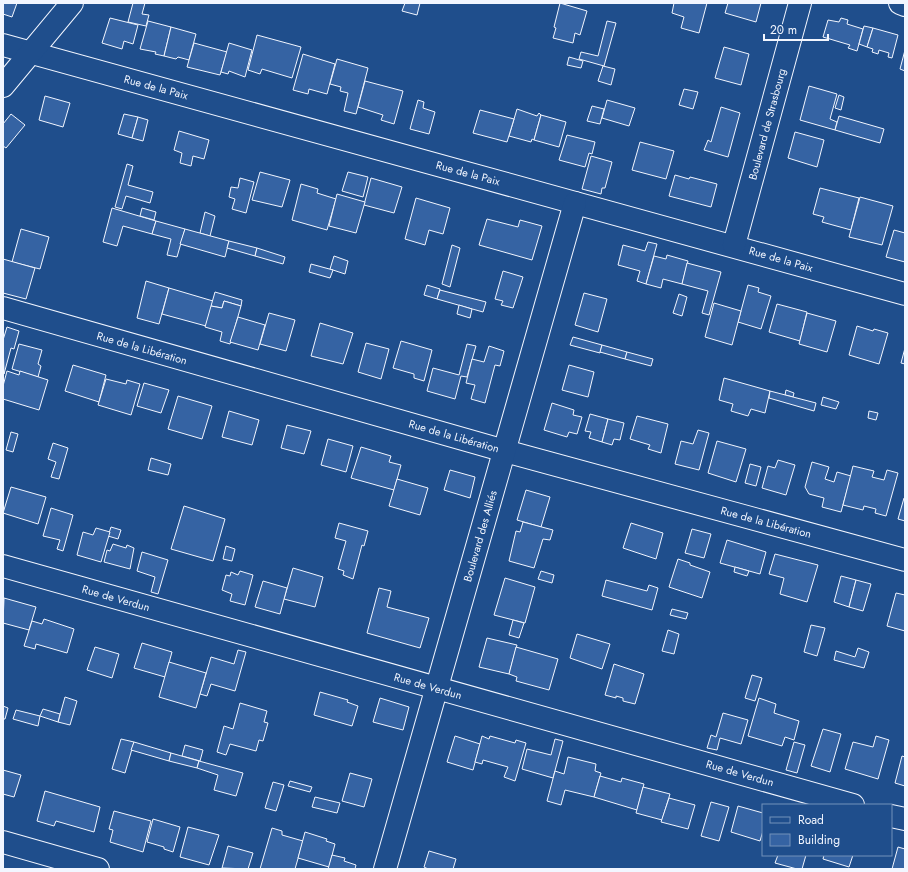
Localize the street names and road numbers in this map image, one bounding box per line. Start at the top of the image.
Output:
street label: Boulevard de Strasbourg [744,67,790,181]
street label: Rue de la Paix [122,71,190,103]
street label: Rue de la Paix [434,157,502,189]
street label: Rue de la Paix [747,242,815,276]
street label: Rue de la Libération [95,327,189,369]
street label: Rue de la Libération [407,415,501,457]
street label: Boulevard des Alliés [459,488,501,584]
street label: Rue de la Libération [719,502,813,542]
street label: Rue de Verdun [80,581,152,615]
street label: Rue de Verdun [392,669,464,703]
street label: Rue de Verdun [704,756,776,790]

